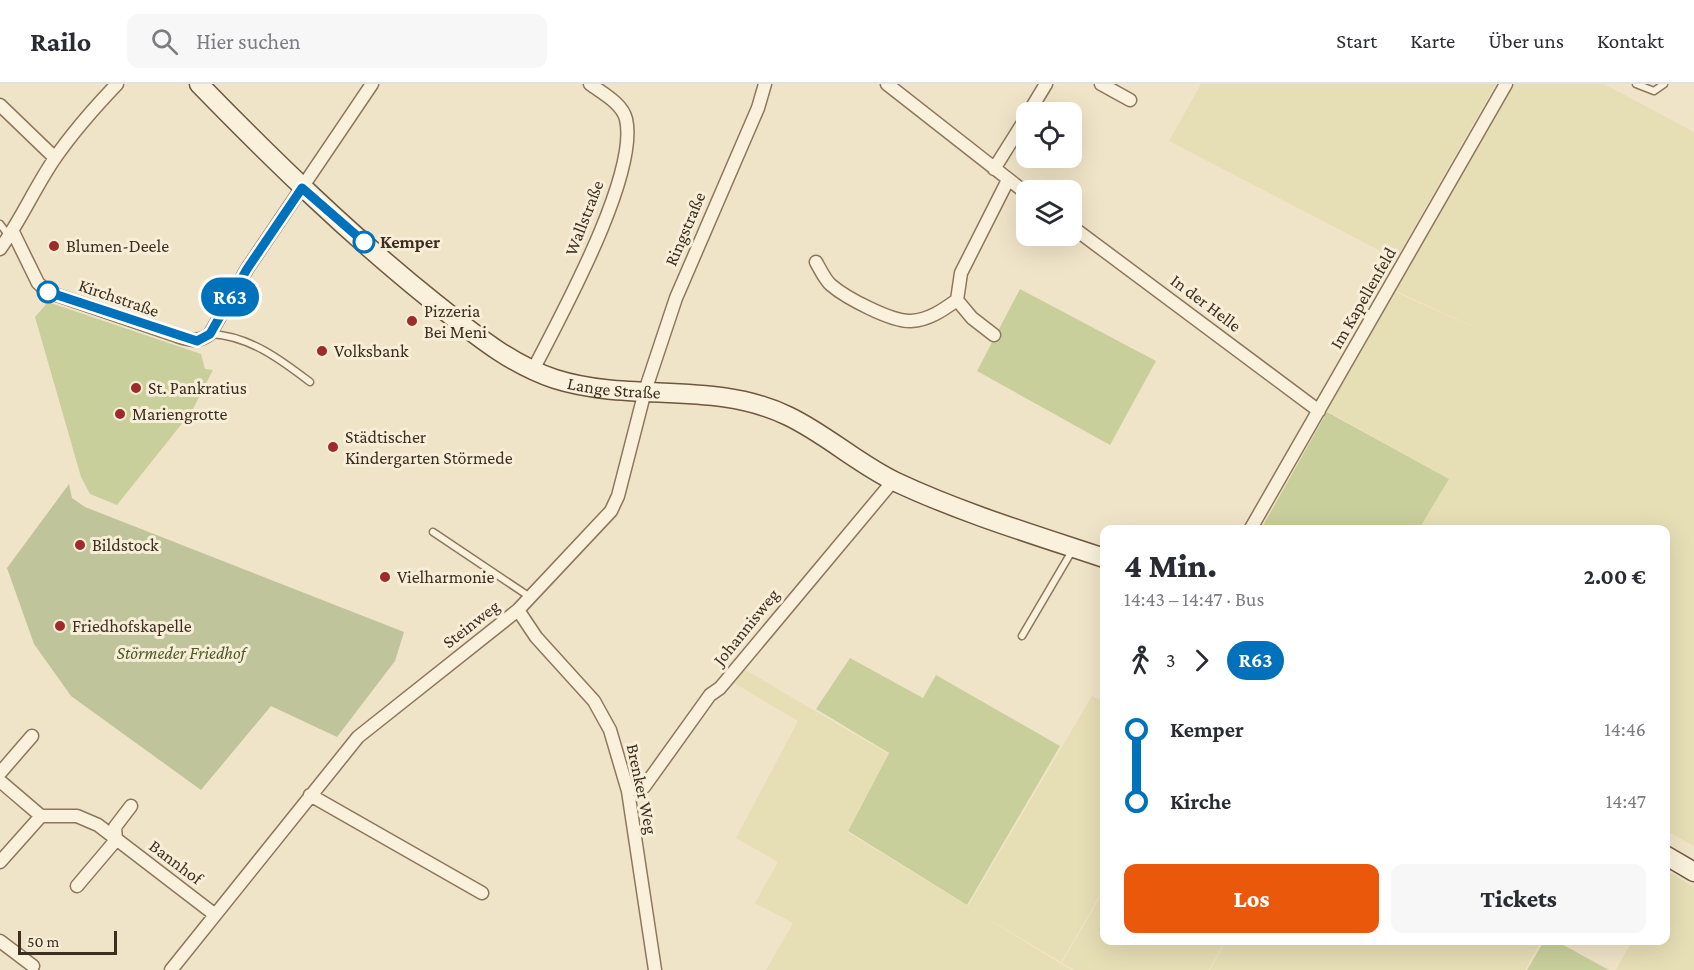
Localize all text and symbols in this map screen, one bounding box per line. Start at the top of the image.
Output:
search box [127,14,547,68]
icon: search [148,25,181,58]
text: Railo [30,26,91,57]
text: Hier suchen [196,29,301,54]
text: Start [1336,29,1377,53]
text: Karte [1410,29,1455,53]
text: Über uns [1488,29,1564,53]
text: Kontakt [1597,29,1664,53]
map controls [1016,102,1082,246]
button: locate [1016,102,1082,168]
street label: Wallstraße [561,178,607,258]
button: layers [1016,180,1082,246]
street label: Ringstraße [660,189,710,269]
marker: Kemper [353,231,375,253]
place label: Kemper [380,232,440,252]
place label: Blumen-Deele [66,236,169,256]
marker: Blumen-Deele [47,239,61,253]
street label: Im Kapellenfeld [1326,243,1400,352]
street label: In der Helle [1167,270,1245,336]
street label: Kirchstraße [76,275,162,321]
line badge: R63 [196,278,264,316]
unlabelled marker [37,281,59,303]
text: R63 [213,285,247,309]
place label: Pizzeria Bei Meni [424,301,487,342]
marker: Pizzeria Bei Meni [405,314,419,328]
place label: Volksbank [334,341,409,361]
marker: Volksbank [315,344,329,358]
street label: Lange Straße [565,373,661,403]
place label: St. Pankratius [148,378,247,398]
marker: St. Pankratius [129,381,143,395]
place label: Mariengrotte [132,404,227,424]
marker: Mariengrotte [113,407,127,421]
place label: Städtischer Kindergarten Störmede [345,427,513,468]
marker: Städtischer Kindergarten Störmede [326,440,340,454]
place label: Bildstock [92,535,159,555]
marker: Bildstock [73,538,87,552]
text: 4 Min. [1124,547,1217,584]
text: 2.00 € [1584,564,1646,589]
place label: Vielharmonie [397,567,495,587]
marker: Vielharmonie [378,570,392,584]
street label: Johannisweg [708,584,783,671]
text: 14:43 – 14:47 · Bus [1124,588,1264,610]
street label: Steinweg [439,596,503,652]
place label: Friedhofskapelle [72,616,192,636]
marker: Friedhofskapelle [53,619,67,633]
park label: Störmeder Friedhof [117,643,248,663]
icon: walk [1124,644,1157,677]
icon: forward [1185,644,1218,677]
text: R63 [1239,648,1272,672]
text: 3 [1166,649,1176,671]
text: Kemper [1170,717,1244,742]
text: 14:46 [1604,718,1646,740]
street label: Brenker Weg [623,742,661,836]
text: Kirche [1170,789,1231,814]
text: 14:47 [1606,790,1646,812]
street label: Bannhof [145,836,208,889]
button: Los [1124,864,1379,933]
button: Tickets [1391,864,1646,933]
scale bar [18,928,117,956]
text: 50 m [27,933,59,950]

